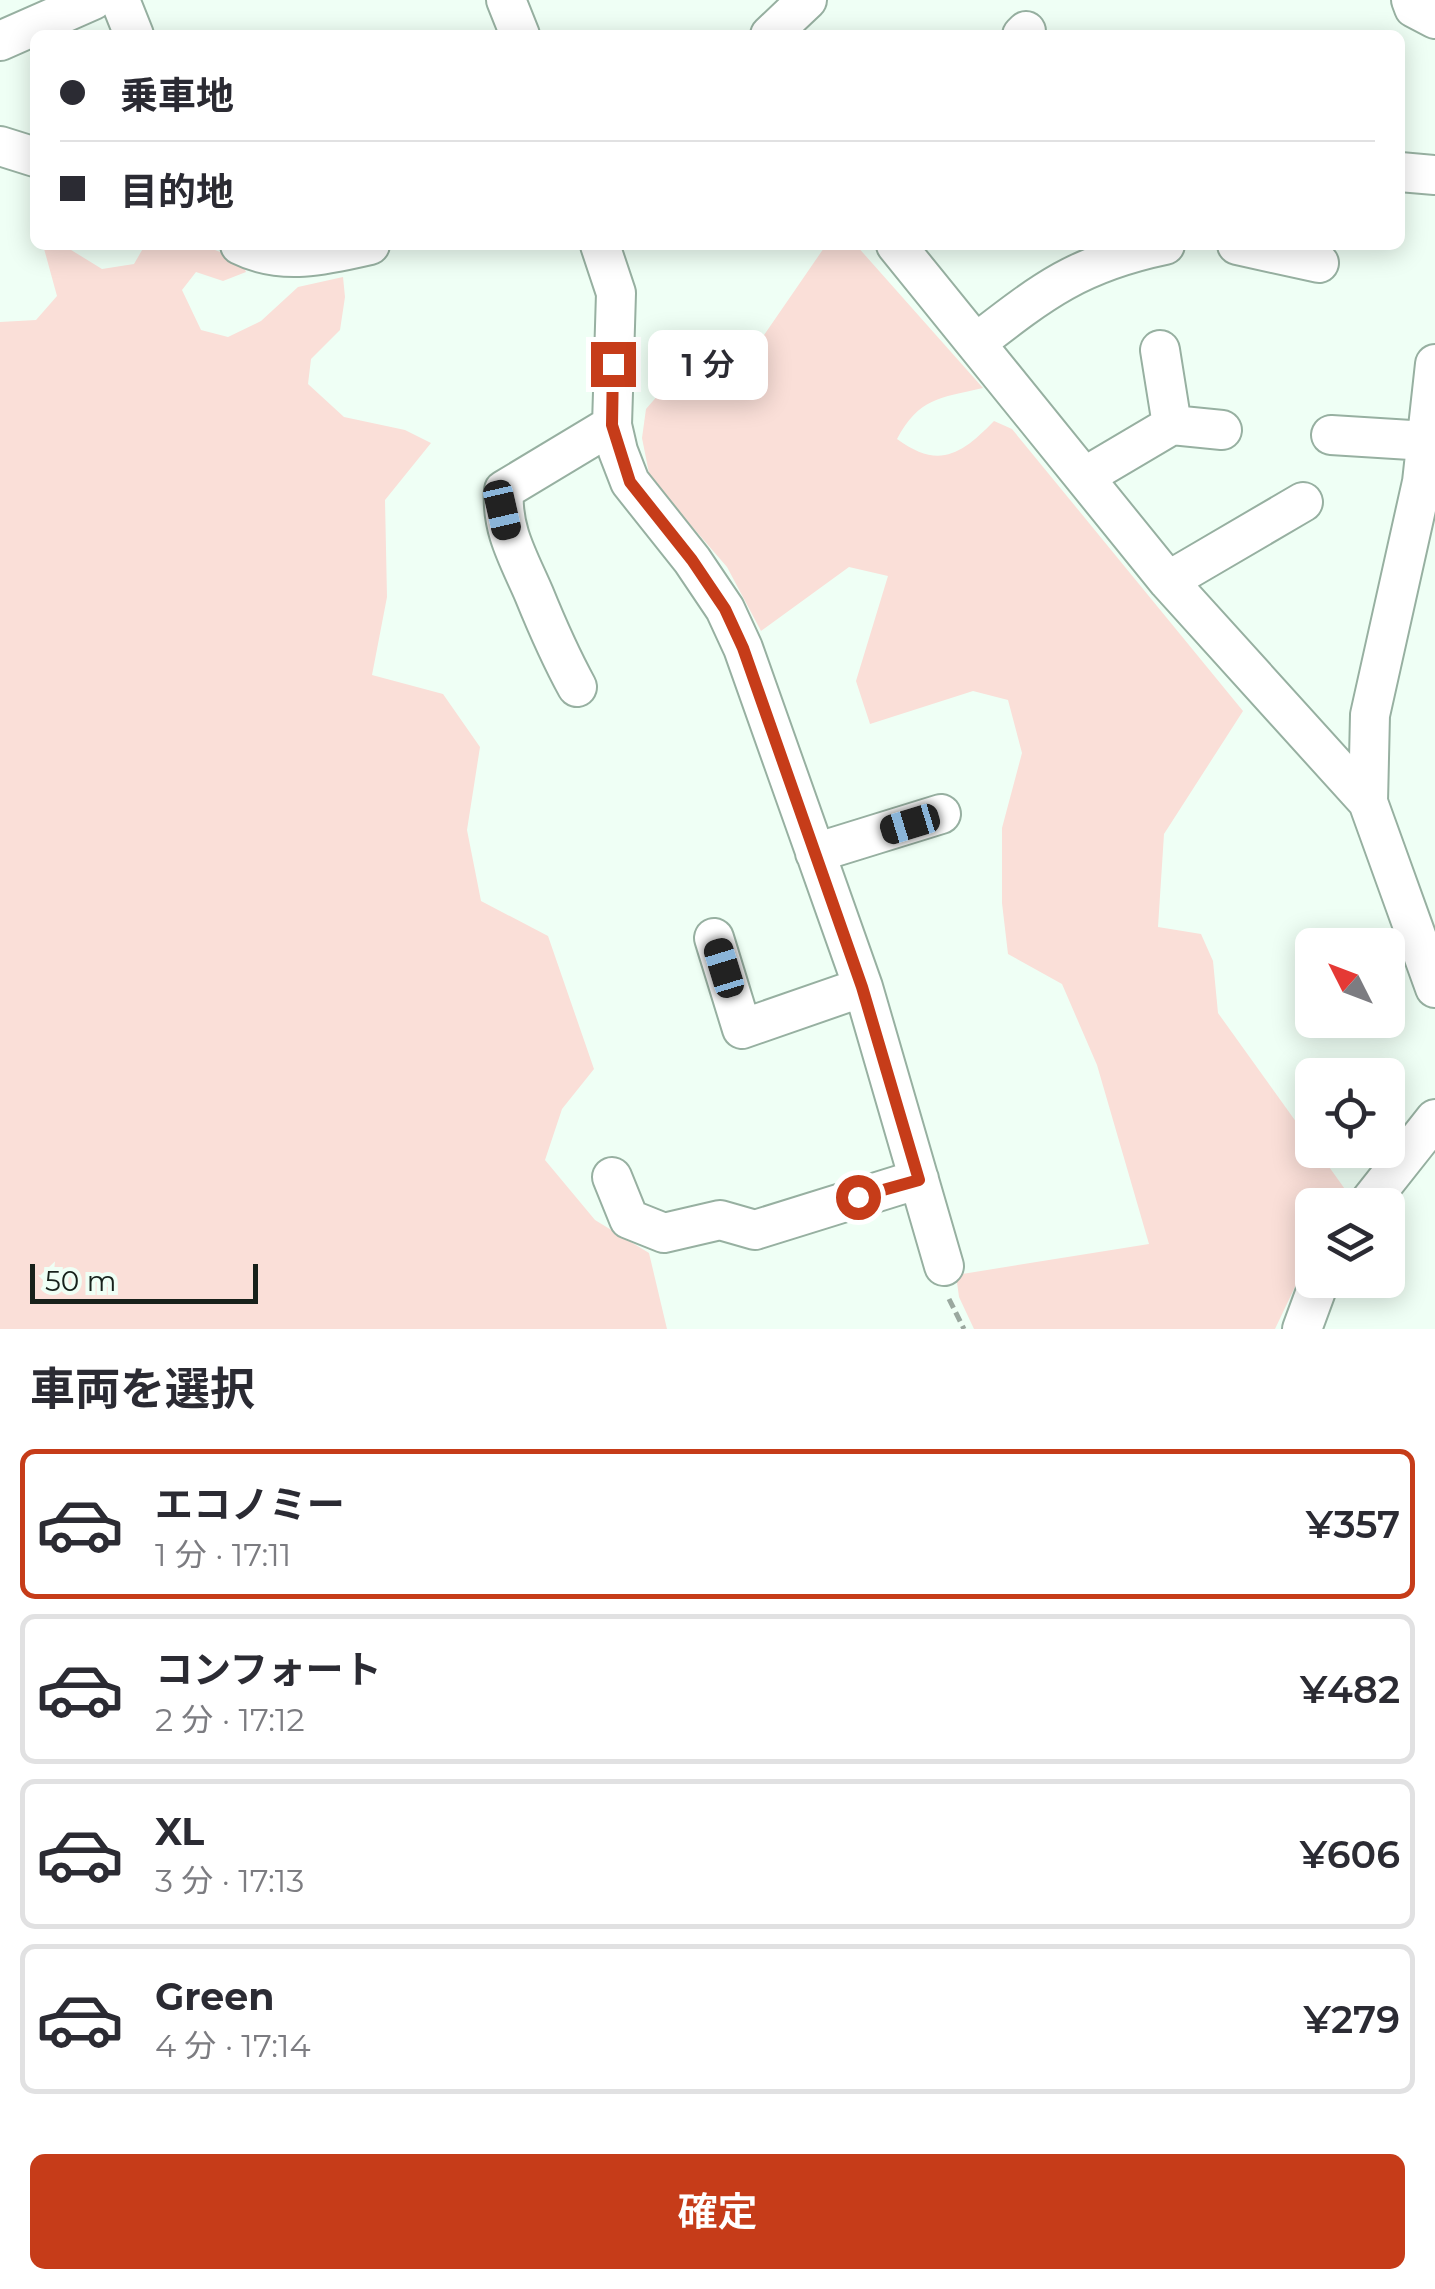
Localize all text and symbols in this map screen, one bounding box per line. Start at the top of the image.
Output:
text: 乗車地 [120,72,234,119]
text: 目的地 [120,168,234,215]
callout: 1 分 [648,329,768,399]
route end [591,342,636,387]
text: 1 分 [681,345,735,384]
car [481,477,523,543]
car [877,801,943,847]
north arrow [1295,928,1405,1038]
map controls [1295,928,1405,1298]
car [701,935,747,1001]
button: locate [1295,1058,1405,1168]
route start [836,1175,881,1220]
button: layers [1295,1188,1405,1298]
scale bar [30,1259,258,1304]
text: 50 m [45,1264,116,1298]
text: 車両を選択 [30,1361,255,1416]
icon: car [35,1479,125,1569]
text: エコノミー [155,1481,345,1528]
text: ¥357 [1306,1501,1400,1548]
text: 1 分 · 17:11 [155,1535,291,1574]
icon: car [35,1644,125,1734]
text: コンフォート [155,1646,382,1693]
text: ¥482 [1300,1666,1400,1713]
text: 2 分 · 17:12 [155,1700,305,1739]
text: XL [155,1808,204,1855]
icon: car [35,1809,125,1899]
text: ¥606 [1300,1831,1400,1878]
text: 3 分 · 17:13 [155,1861,304,1900]
text: Green [155,1973,275,2020]
icon: car [35,1974,125,2064]
text: ¥279 [1304,1996,1400,2043]
text: 4 分 · 17:14 [155,2026,311,2065]
button: 確定 [30,2154,1405,2269]

